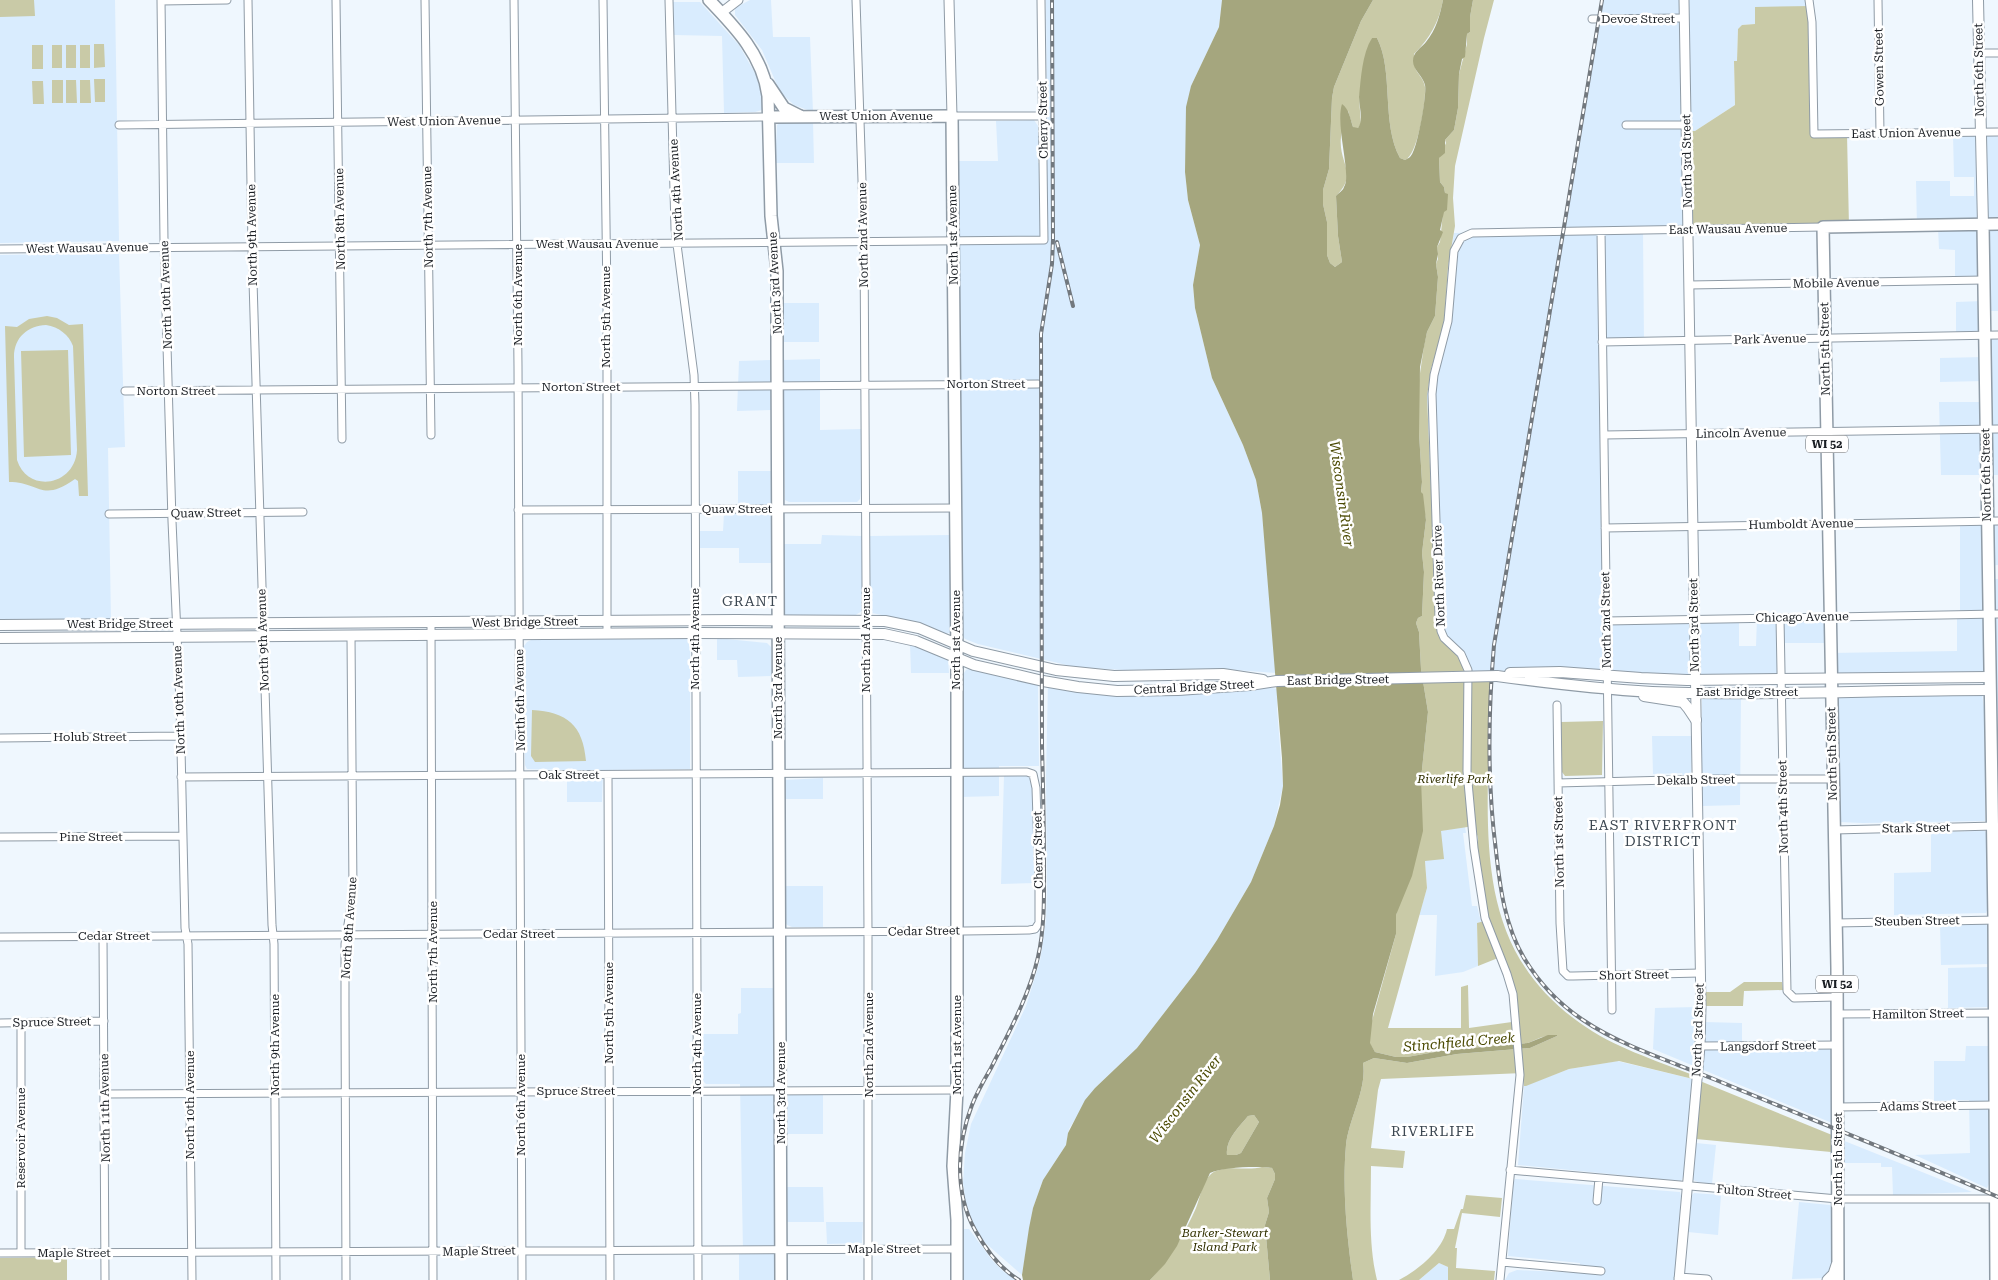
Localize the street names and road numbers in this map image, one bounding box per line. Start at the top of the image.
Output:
street label: Devoe Street [1601,12,1675,26]
street label: North 6th Street [1971,23,1987,117]
street label: Gowen Street [1871,27,1887,106]
street label: Cherry Street [1035,81,1051,159]
street label: West Union Avenue [819,109,933,123]
street label: West Union Avenue [387,113,501,129]
street label: North 3rd Street [1679,113,1695,208]
street label: East Union Avenue [1851,125,1961,141]
street label: North 4th Avenue [666,138,686,241]
street label: North 7th Avenue [420,165,436,268]
street label: North 8th Avenue [332,167,348,270]
street label: North 2nd Avenue [855,182,871,288]
street label: North 9th Avenue [244,183,260,286]
street label: North 1st Avenue [945,184,961,285]
street label: East Wausau Avenue [1669,221,1788,237]
street label: North 3rd Avenue [765,231,785,335]
street label: West Wausau Avenue [536,237,659,251]
street label: West Wausau Avenue [26,240,149,256]
street label: North 10th Avenue [157,240,175,350]
street label: North 6th Avenue [511,243,525,346]
street label: North 5th Avenue [599,265,613,368]
street label: Mobile Avenue [1793,275,1880,291]
street label: North 5th Street [1817,302,1833,396]
street label: Park Avenue [1734,331,1807,347]
street label: Norton Street [947,377,1026,391]
street label: Norton Street [542,380,621,394]
street label: Norton Street [137,384,216,398]
street label: Lincoln Avenue [1696,425,1787,441]
street label: North 6th Street [1978,428,1994,522]
road number: WI 52 [1806,436,1848,452]
street label: Quaw Street [702,502,773,516]
street label: Quaw Street [171,505,242,521]
street label: Humboldt Avenue [1748,516,1854,532]
street label: North River Drive [1430,524,1448,627]
street label: North 2nd Street [1598,571,1614,669]
street label: North 3rd Street [1686,577,1702,672]
street label: North 4th Avenue [688,587,702,690]
street label: North 2nd Avenue [859,587,873,693]
street label: North 9th Avenue [254,588,272,691]
street label: North 1st Avenue [949,590,963,690]
street label: Chicago Avenue [1755,609,1849,625]
street label: West Bridge Street [472,614,579,630]
street label: West Bridge Street [67,617,174,631]
street label: North 3rd Avenue [771,636,785,739]
street label: North 10th Avenue [170,645,188,755]
street label: North 6th Avenue [512,648,528,751]
street label: East Bridge Street [1287,672,1390,688]
street label: Central Bridge Street [1133,677,1255,697]
street label: East Bridge Street [1696,685,1799,699]
street label: North 5th Street [1824,707,1840,801]
street label: Holub Street [53,730,127,744]
street label: North 4th Street [1775,760,1791,854]
street label: Oak Street [538,768,600,782]
street label: Dekalb Street [1657,772,1736,788]
street label: North 1st Street [1551,796,1567,888]
street label: Cherry Street [1030,811,1046,889]
street label: Stark Street [1882,820,1951,836]
street label: Pine Street [59,830,123,844]
street label: North 8th Avenue [338,876,360,979]
street label: North 7th Avenue [426,900,440,1003]
street label: Steuben Street [1874,913,1960,929]
street label: Cedar Street [888,923,961,939]
street label: Cedar Street [483,927,555,941]
street label: Cedar Street [78,929,150,943]
street label: North 5th Avenue [602,961,616,1064]
street label: Short Street [1599,967,1669,983]
road number: WI 52 [1816,976,1858,992]
street label: North 3rd Street [1689,982,1707,1077]
street label: North 4th Avenue [690,992,704,1095]
street label: North 2nd Avenue [862,992,876,1098]
street label: North 9th Avenue [268,993,282,1096]
street label: North 1st Avenue [950,995,964,1095]
street label: Hamilton Street [1872,1006,1965,1022]
street label: Spruce Street [13,1014,92,1030]
street label: Langsdorf Street [1720,1038,1817,1054]
street label: North 3rd Avenue [774,1041,788,1144]
street label: North 10th Avenue [183,1050,197,1159]
street label: North 11th Avenue [97,1053,113,1163]
street label: North 6th Avenue [514,1053,528,1156]
street label: Spruce Street [537,1084,616,1098]
street label: Reservoir Avenue [14,1087,28,1189]
street label: Adams Street [1880,1098,1957,1114]
street label: North 5th Street [1831,1112,1845,1206]
street label: Fulton Street [1716,1182,1793,1202]
street label: Maple Street [847,1242,921,1256]
street label: Maple Street [442,1243,516,1259]
street label: Maple Street [37,1246,111,1260]

